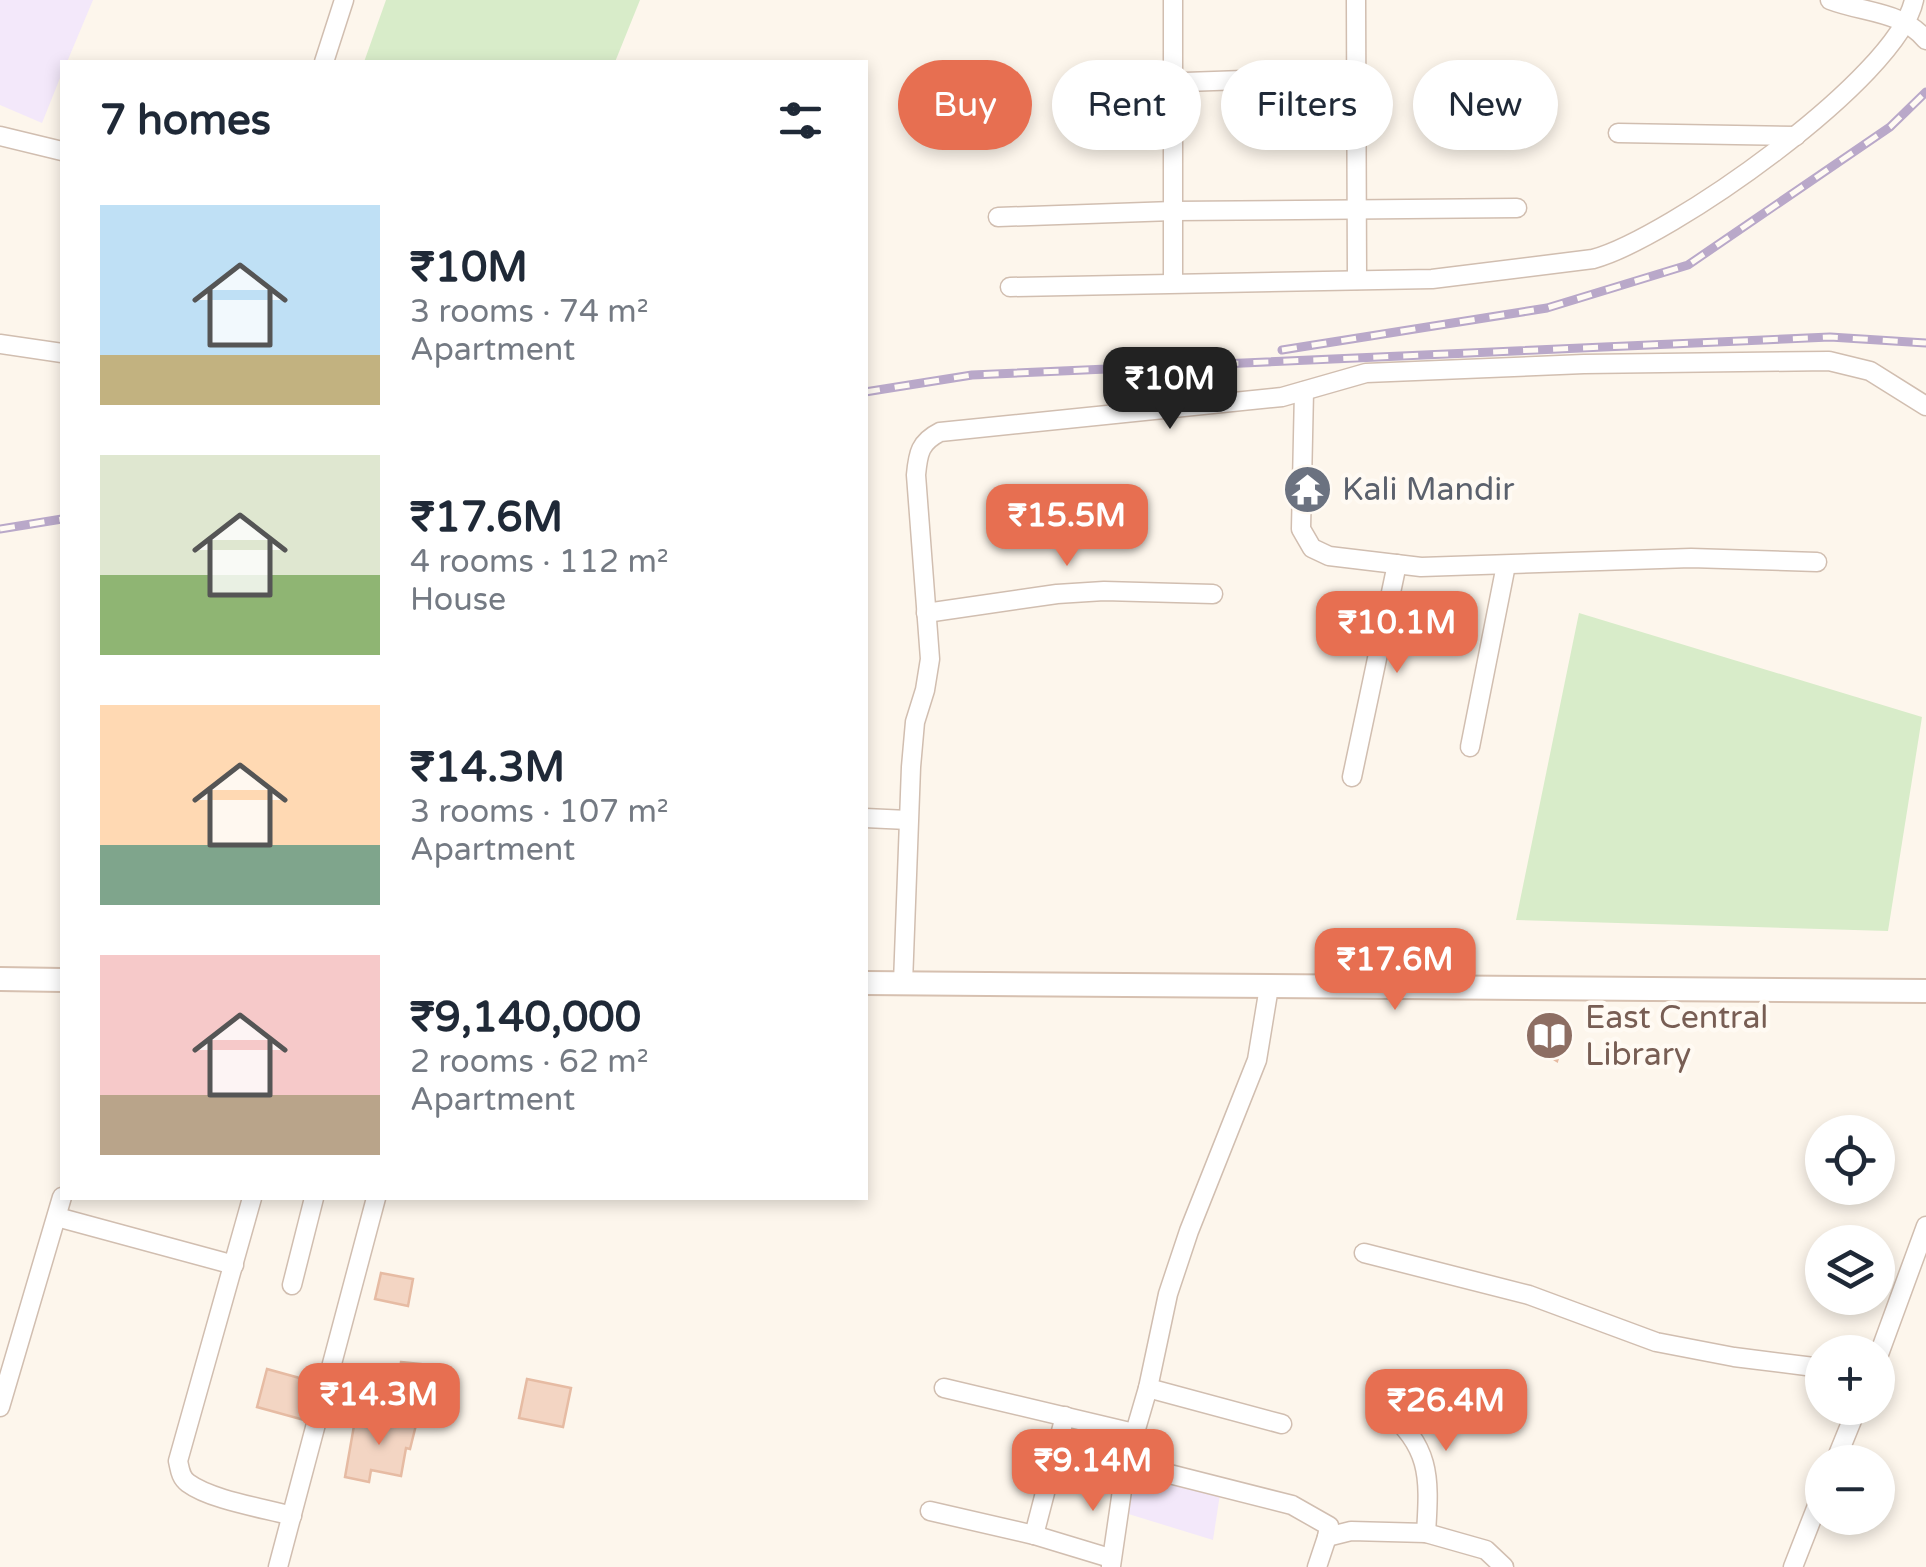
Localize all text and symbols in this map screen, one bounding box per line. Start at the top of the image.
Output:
chip: Buy [898,60,1032,150]
chip: Rent [1052,60,1201,150]
chip: Filters [1221,60,1393,150]
chip: New [1413,60,1558,150]
icon: filters [773,93,828,148]
text: 7 homes [100,95,271,146]
text: ₹10M [410,242,528,293]
icon: home [180,245,300,365]
text: 3 rooms · 74 m² [410,293,649,331]
text: Apartment [410,331,575,369]
pin: ₹10M [1111,347,1229,432]
text: ₹10M [1125,360,1215,398]
temple icon: Kali Mandir [1281,463,1333,515]
place label: Kali Mandir [1342,471,1515,509]
pin: ₹15.5M [986,484,1148,569]
text: ₹17.6M [410,492,563,543]
icon: home [180,495,300,615]
text: ₹15.5M [1008,497,1126,535]
text: 4 rooms · 112 m² [410,543,669,581]
text: House [410,581,506,619]
pin: ₹10.1M [1316,591,1478,676]
text: ₹10.1M [1338,604,1456,642]
text: ₹14.3M [410,742,565,793]
icon: home [180,745,300,865]
text: 3 rooms · 107 m² [410,793,669,831]
text: Apartment [410,831,575,869]
pin: ₹17.6M [1314,928,1476,1013]
text: ₹17.6M [1337,941,1453,979]
text: ₹9,140,000 [410,992,641,1043]
icon: home [180,995,300,1115]
place label: East Central Library [1585,999,1768,1074]
library icon: East Central Library [1524,1009,1576,1061]
text: 2 rooms · 62 m² [410,1043,649,1081]
text: Apartment [410,1081,575,1119]
map controls [1805,1115,1895,1535]
button: locate [1805,1115,1895,1205]
button: layers [1805,1225,1895,1315]
button: + [1805,1335,1895,1425]
pin: ₹14.3M [298,1363,460,1448]
pin: ₹26.4M [1365,1369,1527,1454]
text: ₹14.3M [320,1376,438,1414]
text: ₹26.4M [1387,1382,1505,1420]
pin: ₹9.14M [1012,1429,1174,1514]
text: ₹9.14M [1034,1442,1152,1480]
button: − [1805,1445,1895,1535]

